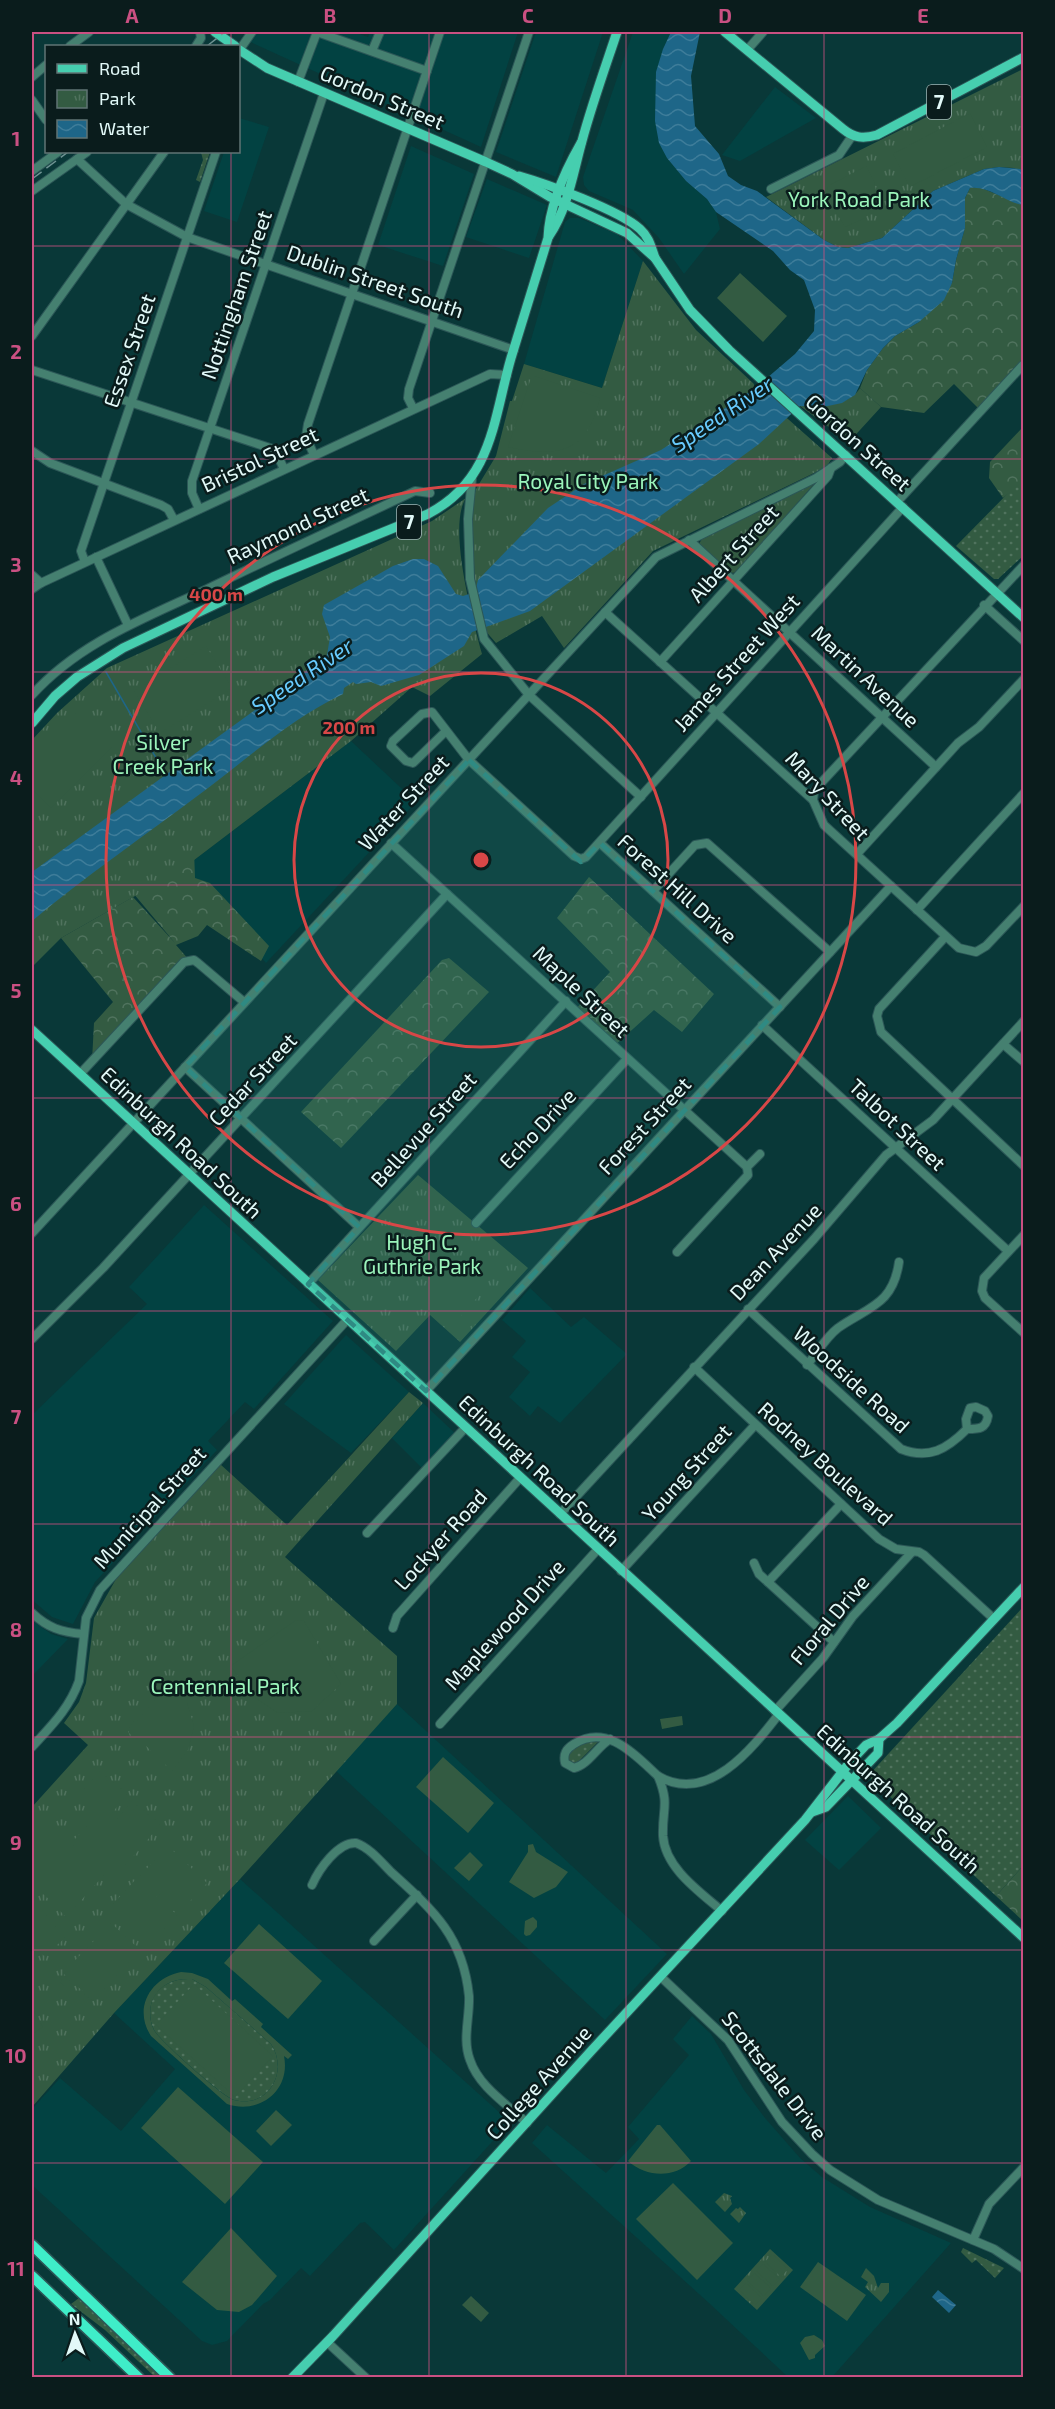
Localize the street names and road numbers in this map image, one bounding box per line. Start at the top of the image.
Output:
street label: Gordon Street [317,59,448,134]
road number: 7 [927,85,951,119]
street label: Nottingham Street [195,207,276,382]
street label: Dublin Street South [284,239,467,323]
street label: Essex Street [97,290,160,411]
street label: Gordon Street [801,388,917,496]
street label: Bristol Street [197,421,322,497]
street label: Raymond Street [223,481,372,568]
street label: Albert Street [683,499,783,607]
road number: 7 [397,505,421,539]
street label: James Street West [668,588,804,736]
street label: Martin Avenue [807,620,925,732]
street label: Mary Street [781,745,875,844]
street label: Water Street [352,749,453,855]
street label: Forest Hill Drive [613,828,743,948]
street label: Maple Street [529,940,635,1042]
street label: Cedar Street [203,1027,301,1131]
street label: Edinburgh Road South [96,1061,268,1223]
street label: Bellevue Street [365,1067,481,1191]
street label: Forest Street [592,1071,695,1179]
street label: Talbot Street [845,1073,951,1175]
street label: Echo Drive [493,1083,580,1173]
street label: Dean Avenue [724,1197,826,1305]
street label: Woodside Road [789,1320,915,1438]
street label: Edinburgh Road South [454,1389,626,1551]
street label: Rodney Boulevard [753,1396,899,1530]
street label: Young Street [636,1419,736,1525]
street label: Municipal Street [87,1441,210,1573]
street label: Lockyer Road [388,1483,492,1595]
street label: Maplewood Drive [439,1553,569,1695]
street label: Floral Drive [784,1569,874,1669]
street label: Edinburgh Road South [812,1718,986,1878]
street label: Scottsdale Drive [717,2006,833,2144]
street label: College Avenue [480,2020,596,2144]

